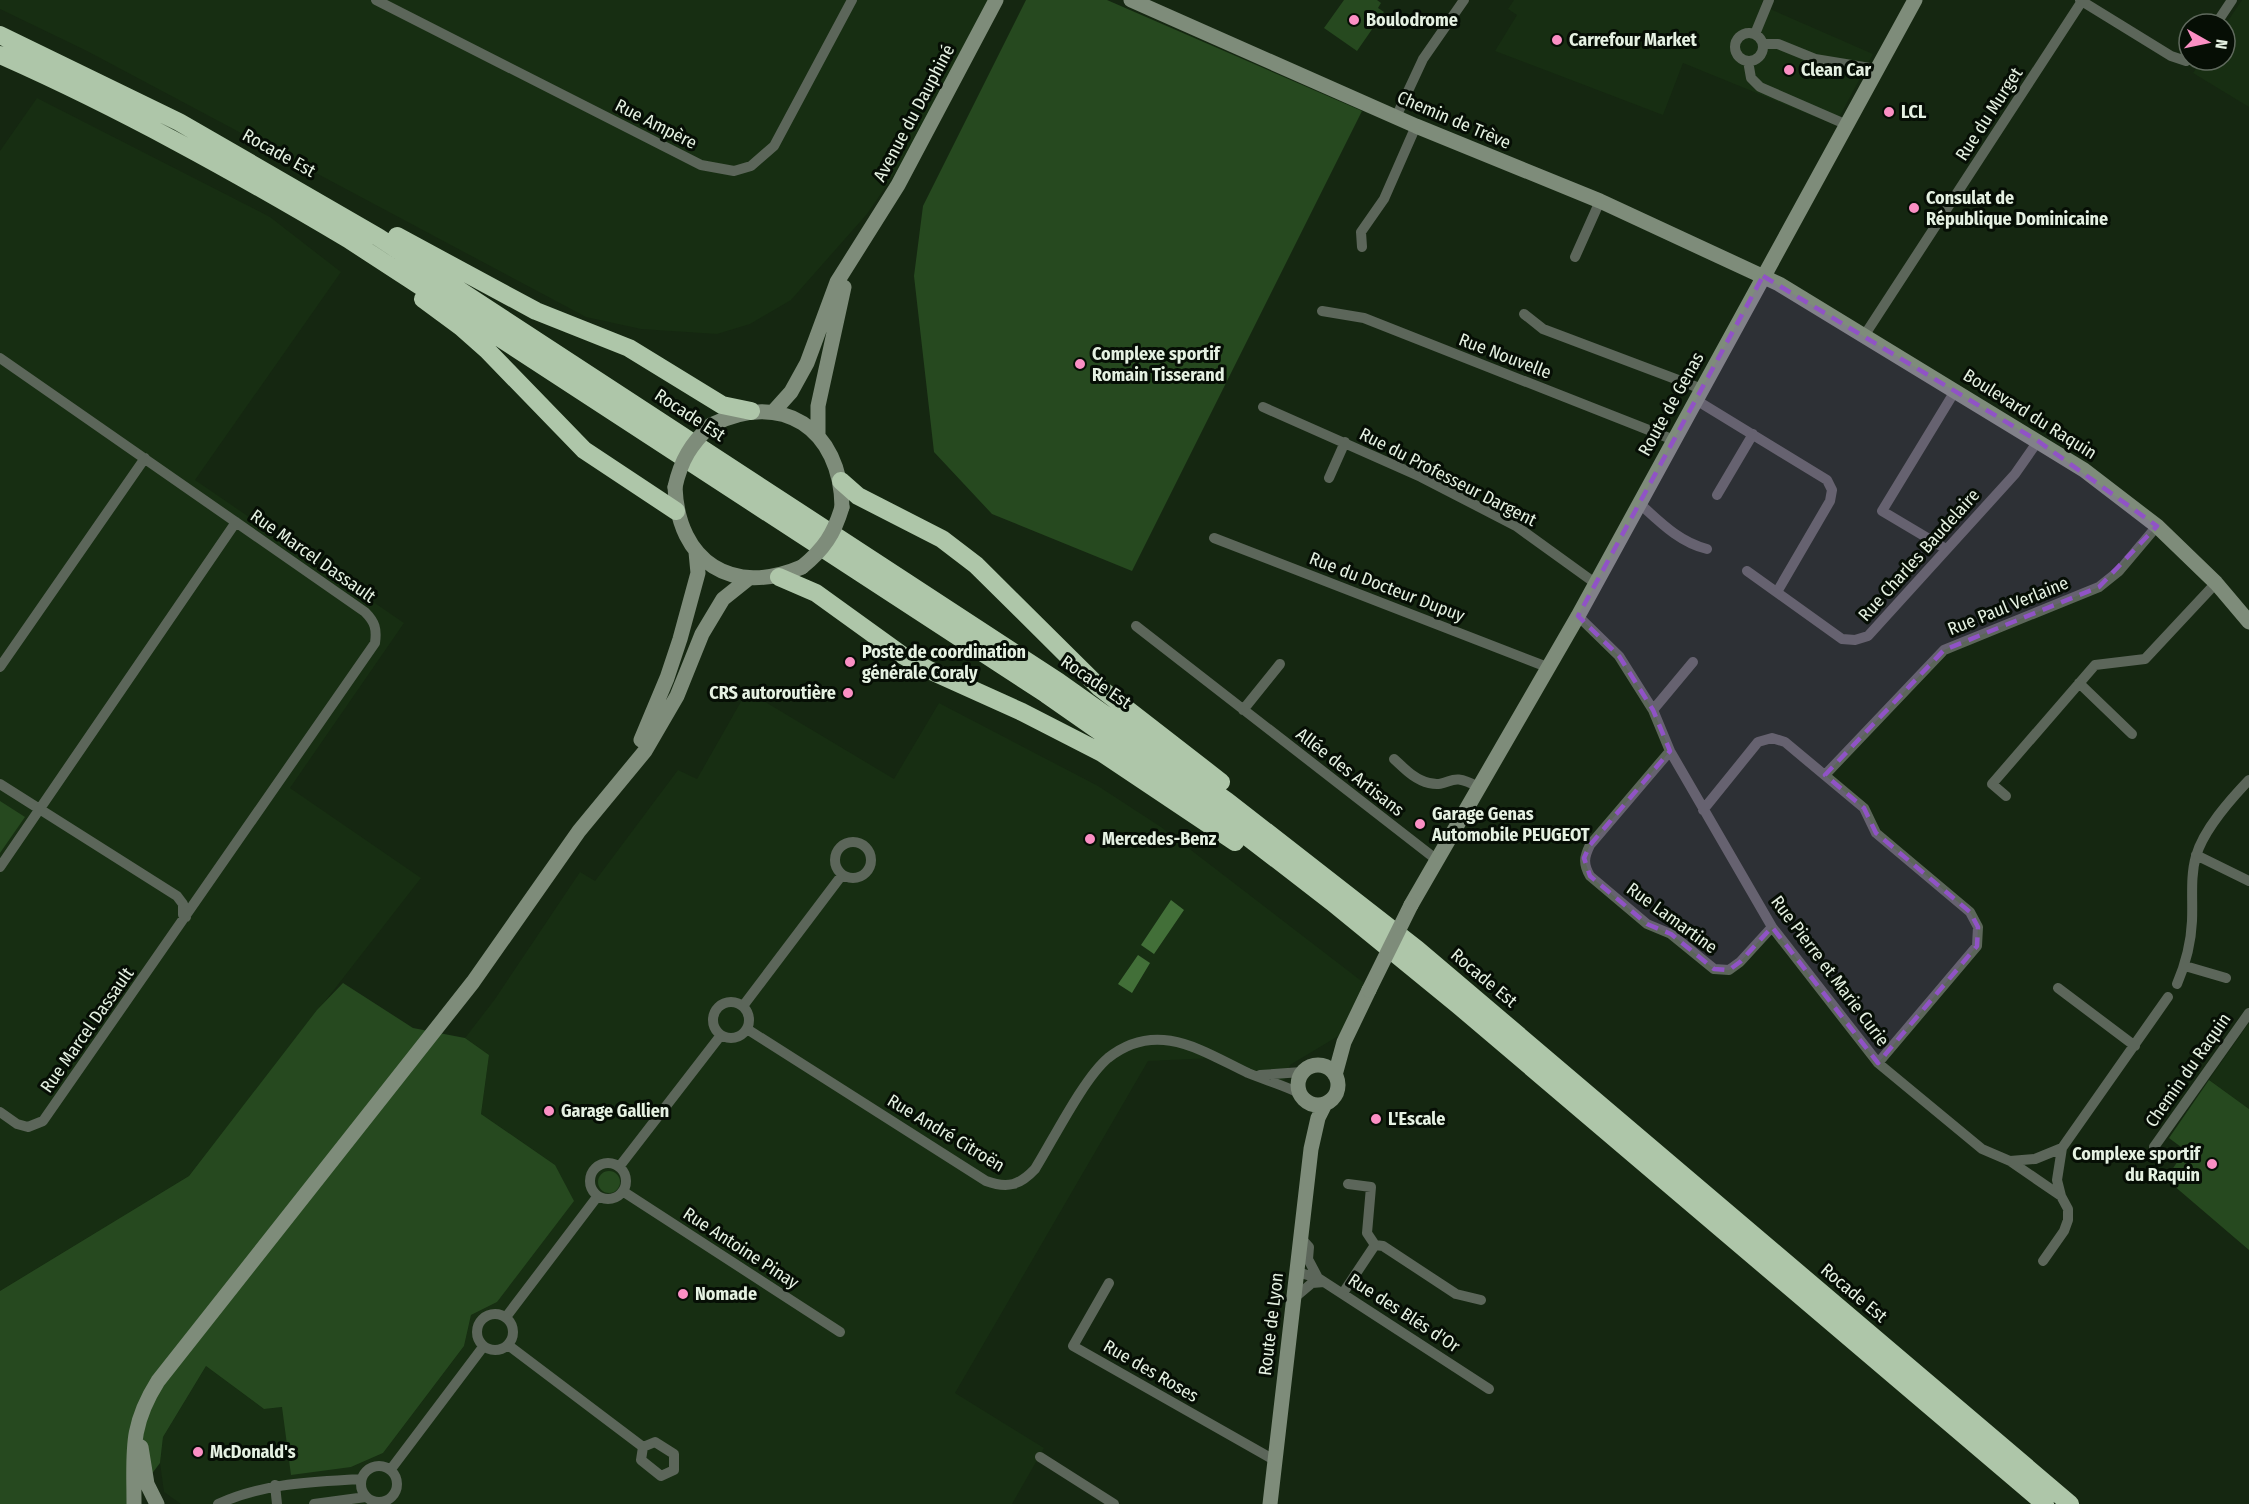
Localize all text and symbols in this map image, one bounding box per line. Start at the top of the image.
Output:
place label: Boulodrome [1366,9,1458,31]
north arrow [2177,12,2237,72]
marker: Boulodrome [1347,13,1361,27]
place label: Carrefour Market [1569,29,1698,51]
marker: Carrefour Market [1550,33,1564,47]
text: N [2211,38,2231,50]
street label: Avenue du Dauphiné [869,41,959,185]
place label: Clean Car [1801,59,1871,81]
marker: Clean Car [1782,63,1796,77]
street label: Rue du Murget [1951,63,2027,165]
street label: Chemin de Trève [1394,86,1514,154]
street label: Rue Ampère [611,94,701,154]
place label: LCL [1901,101,1927,123]
marker: LCL [1882,105,1896,119]
street label: Rocade Est [239,124,319,182]
place label: Consulat de République Dominicaine [1926,187,2108,230]
marker: Consulat de République Dominicaine [1907,201,1921,215]
street label: Rue Nouvelle [1456,328,1554,384]
place label: Complexe sportif Romain Tisserand [1092,343,1224,386]
street label: Route de Genas [1633,348,1709,460]
marker: Complexe sportif Romain Tisserand [1073,357,1087,371]
street label: Boulevard du Raquin [1959,364,2101,464]
street label: Rocade Est [650,384,730,446]
street label: Rue du Professeur Dargent [1356,423,1540,531]
street label: Rue Charles Baudelaire [1854,484,1984,626]
street label: Rue Marcel Dassault [246,505,380,607]
street label: Rue du Docteur Dupuy [1306,547,1468,627]
street label: Rue Paul Verlaine [1944,572,2072,640]
place label: Poste de coordination générale Coraly [862,641,1026,684]
street label: Rocade Est [1057,650,1135,714]
marker: Poste de coordination générale Coraly [843,655,857,669]
place label: CRS autoroutière [709,682,836,704]
marker: CRS autoroutière [841,686,855,700]
street label: Allée des Artisans [1292,723,1409,821]
place label: Garage Genas Automobile PEUGEOT [1431,803,1590,846]
marker: Garage Genas Automobile PEUGEOT [1413,817,1427,831]
place label: Mercedes-Benz [1102,828,1217,850]
marker: Mercedes-Benz [1083,832,1097,846]
street label: Rue Lamartine [1622,878,1722,958]
street label: Rue Pierre et Marie Curie [1766,891,1894,1051]
street label: Rocade Est [1446,944,1522,1012]
street label: Rue Marcel Dassault [36,963,138,1097]
street label: Chemin du Raquin [2140,1009,2236,1131]
street label: Rue André Citroën [883,1089,1009,1177]
place label: Garage Gallien [561,1100,669,1122]
marker: Garage Gallien [542,1104,556,1118]
place label: L'Escale [1388,1108,1445,1130]
marker: L'Escale [1369,1112,1383,1126]
place label: Complexe sportif du Raquin [2072,1143,2202,1186]
marker: Complexe sportif du Raquin [2205,1157,2219,1171]
street label: Rue Antoine Pinay [679,1202,803,1294]
street label: Rocade Est [1816,1259,1892,1327]
street label: Rue des Blés d'Or [1344,1269,1465,1358]
street label: Route de Lyon [1254,1271,1288,1377]
place label: Nomade [695,1283,757,1305]
marker: Nomade [676,1287,690,1301]
street label: Rue des Roses [1100,1335,1203,1407]
place label: McDonald's [210,1441,296,1463]
marker: McDonald's [191,1445,205,1459]

